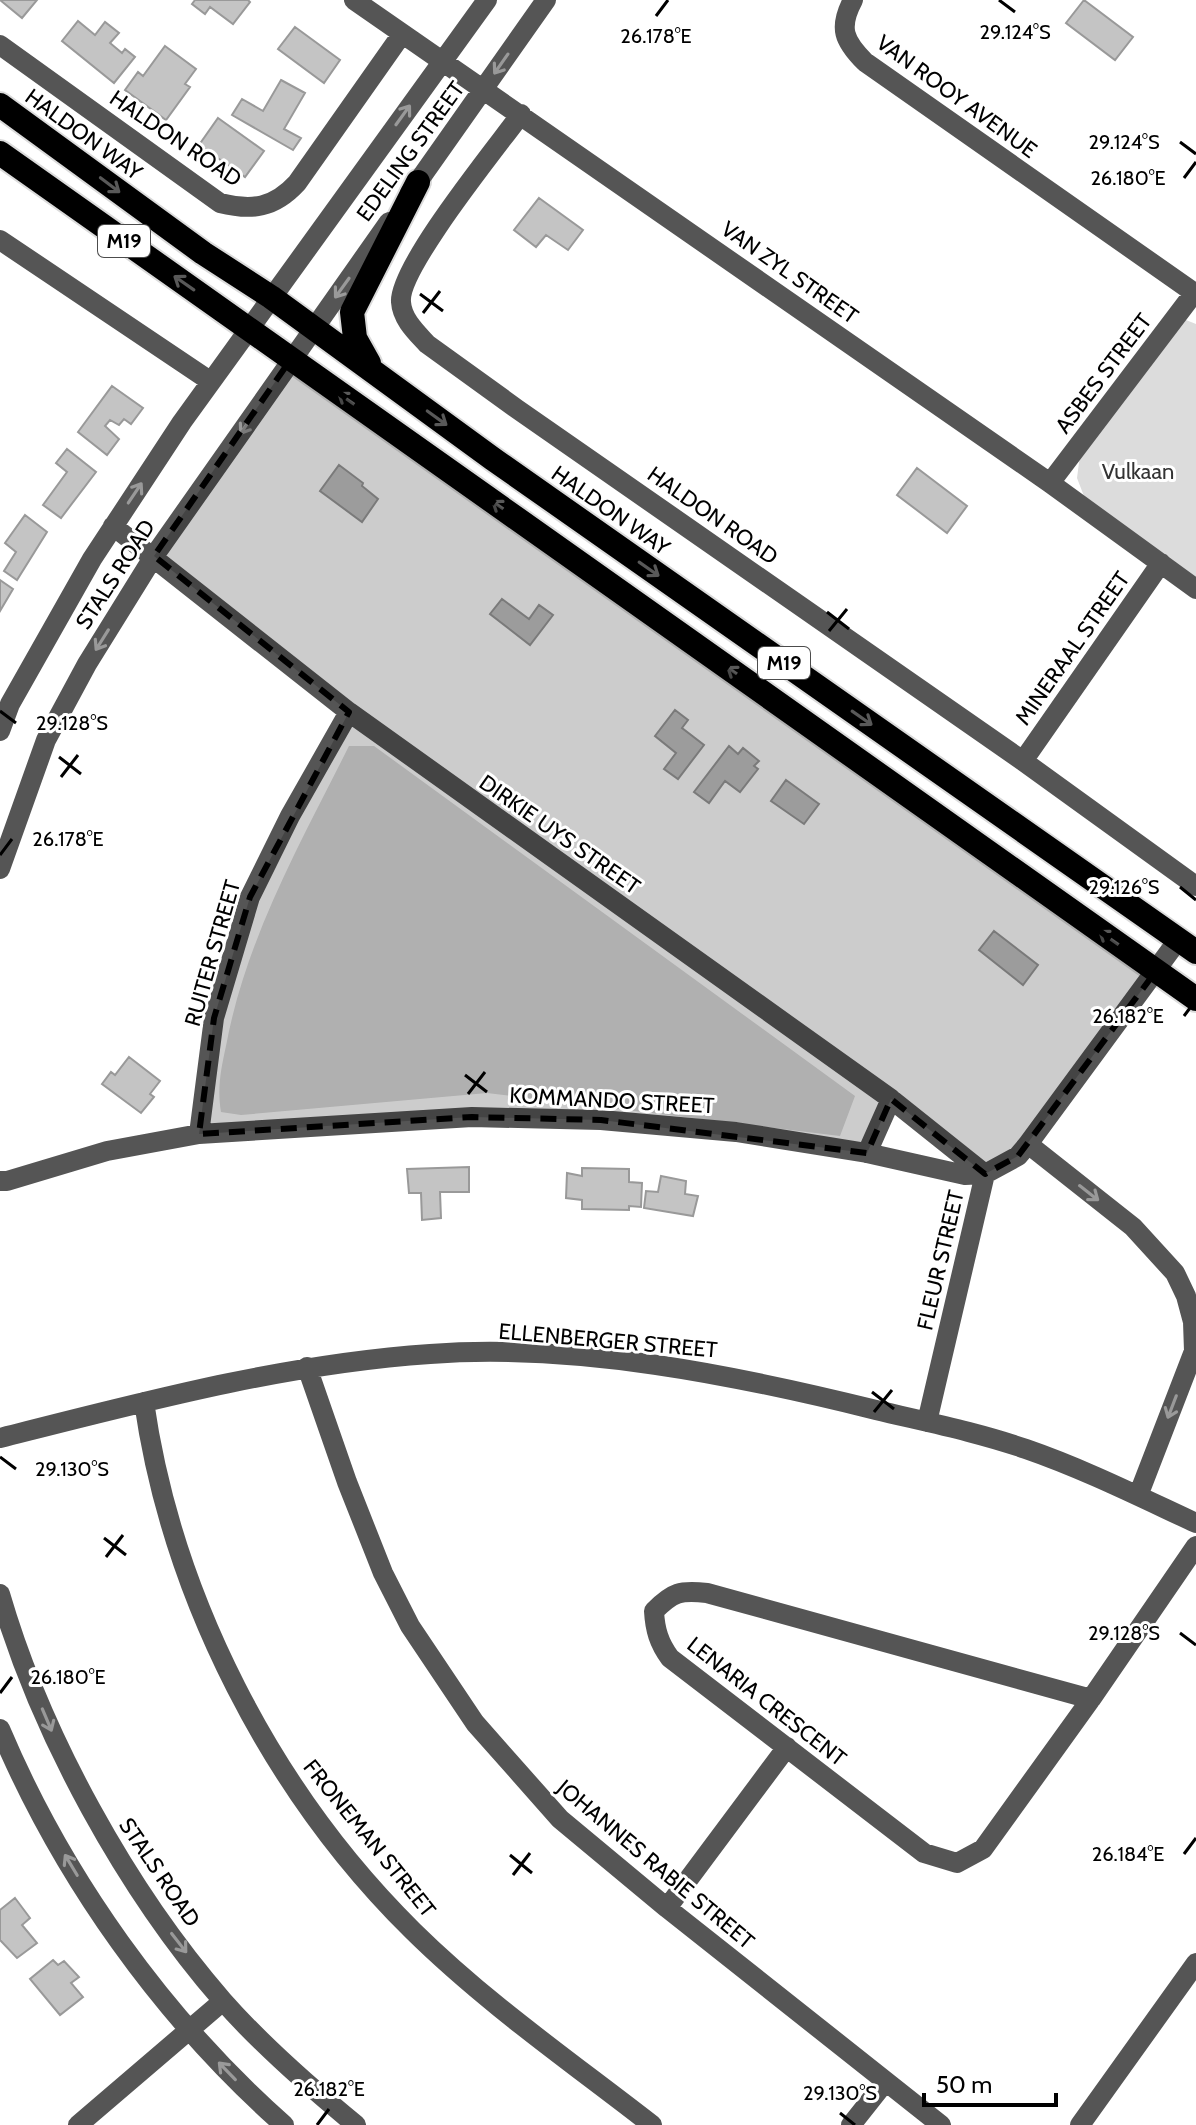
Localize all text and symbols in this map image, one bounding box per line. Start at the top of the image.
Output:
text: 29.124°S [979,20,1051,44]
text: 26.178°E [620,24,692,48]
street label: VAN ROOY AVENUE [871,29,1042,164]
one-way arrow [493,53,509,75]
street label: EDELING STREET [351,76,470,226]
street label: HALDON WAY [20,83,148,186]
street label: HALDON ROAD [105,84,247,192]
one-way arrow [394,105,411,126]
text: 29.124°S [1088,130,1160,154]
text: 26.180°E [1090,166,1166,190]
one-way arrow [99,177,120,194]
street label: VAN ZYL STREET [716,215,864,330]
road number: M19 [98,225,150,257]
one-way arrow [174,275,196,291]
one-way arrow [333,277,350,298]
street label: ASBES STREET [1049,308,1158,439]
one-way arrow [337,392,359,408]
one-way arrow [426,409,447,426]
one-way arrow [239,413,255,435]
park label: Vulkaan [1102,458,1174,485]
street label: HALDON WAY [546,460,675,561]
street label: HALDON ROAD [642,460,783,570]
one-way arrow [126,483,143,505]
one-way arrow [492,500,514,516]
street label: STALS ROAD [70,514,161,634]
one-way arrow [637,561,659,577]
street label: MINERAAL STREET [1009,566,1136,730]
one-way arrow [94,628,110,651]
road number: M19 [758,647,810,679]
one-way arrow [727,666,749,683]
one-way arrow [850,710,872,726]
text: 29.128°S [36,711,108,735]
street label: DIRKIE UYS STREET [474,769,646,900]
text: 26.178°E [32,827,104,851]
text: 29.126°S [1089,875,1160,899]
street label: RUITER STREET [179,877,246,1029]
one-way arrow [1099,930,1121,946]
text: 26.182°E [1092,1004,1164,1028]
street label: KOMMANDO STREET [509,1082,715,1119]
one-way arrow [1078,1184,1099,1201]
street label: FLEUR STREET [911,1187,970,1333]
street label: ELLENBERGER STREET [497,1317,719,1364]
one-way arrow [1164,1394,1178,1419]
text: 29.130°S [35,1457,109,1481]
text: 29.128°S [1088,1621,1160,1645]
street label: LENARIA CRESCENT [682,1631,852,1772]
text: 26.180°E [30,1665,106,1689]
one-way arrow [41,1707,56,1732]
street label: FRONEMAN STREET [298,1754,442,1923]
street label: JOHANNES RABIE STREET [551,1773,760,1955]
street label: STALS ROAD [113,1813,206,1932]
text: 26.184°E [1092,1842,1164,1866]
one-way arrow [62,1854,78,1877]
one-way arrow [170,1932,187,1953]
scale bar [924,2057,1056,2107]
one-way arrow [218,2061,237,2081]
text: 50 m [936,2070,992,2099]
text: 26.182°E [293,2077,365,2101]
text: 29.130°S [803,2081,877,2105]

